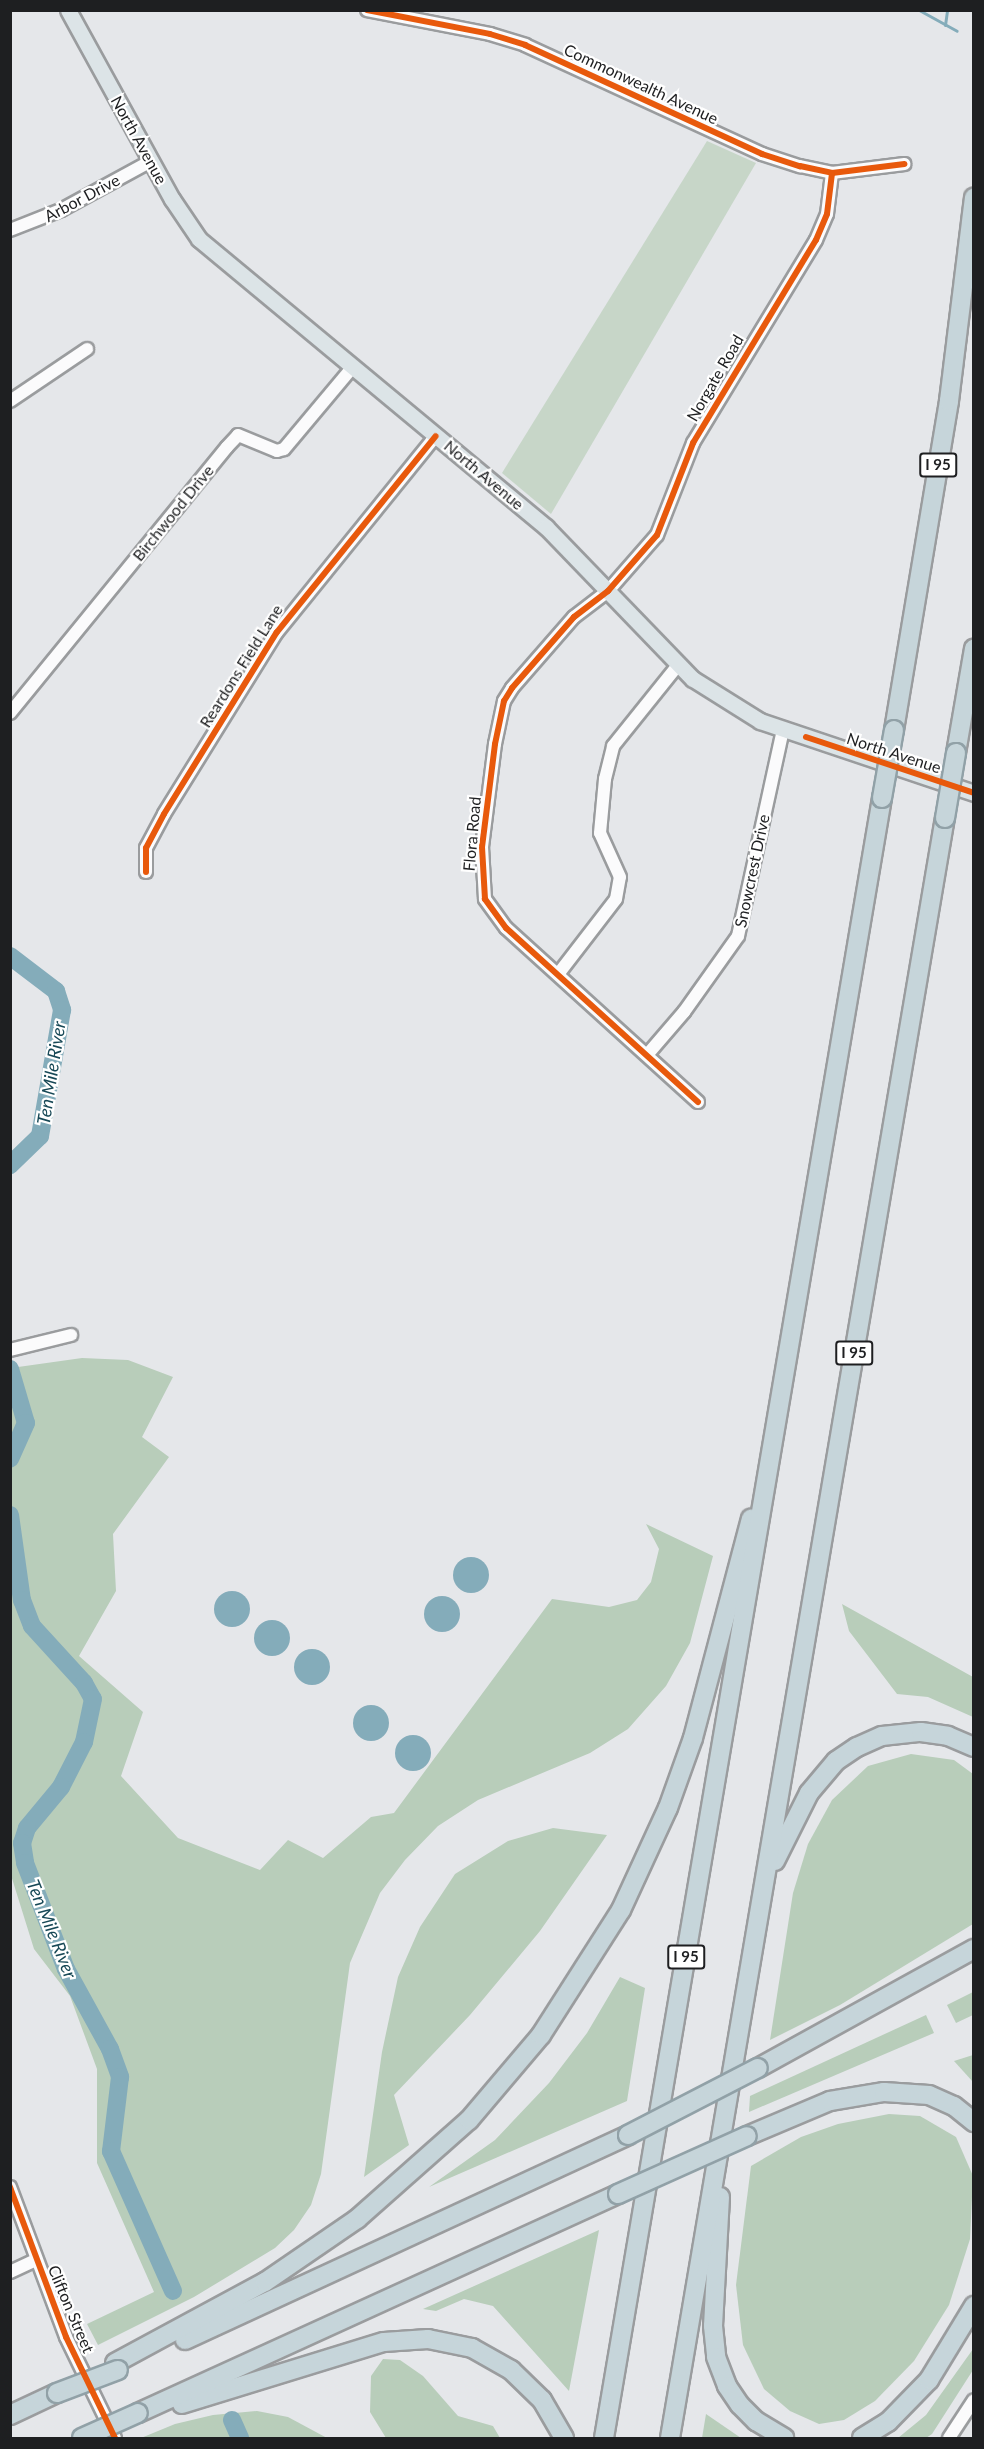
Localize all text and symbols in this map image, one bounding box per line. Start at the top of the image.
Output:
street label: Commonwealth Avenue [561,40,721,128]
street label: North Avenue [107,92,171,188]
street label: Arbor Drive [41,170,123,226]
street label: Norgate Road [683,331,747,425]
street label: North Avenue [440,436,528,514]
road number: I 95 [918,453,958,477]
street label: Birchwood Drive [128,461,218,565]
street label: Reardons Field Lane [195,601,287,731]
street label: North Avenue [844,729,944,777]
street label: Flora Road [459,796,485,872]
street label: Snowcrest Drive [731,813,773,929]
water label: Ten Mile River [32,1020,70,1126]
road number: I 95 [834,1341,874,1365]
water label: Ten Mile River [22,1877,82,1981]
road number: I 95 [666,1945,706,1969]
street label: Clifton Street [44,2262,98,2356]

